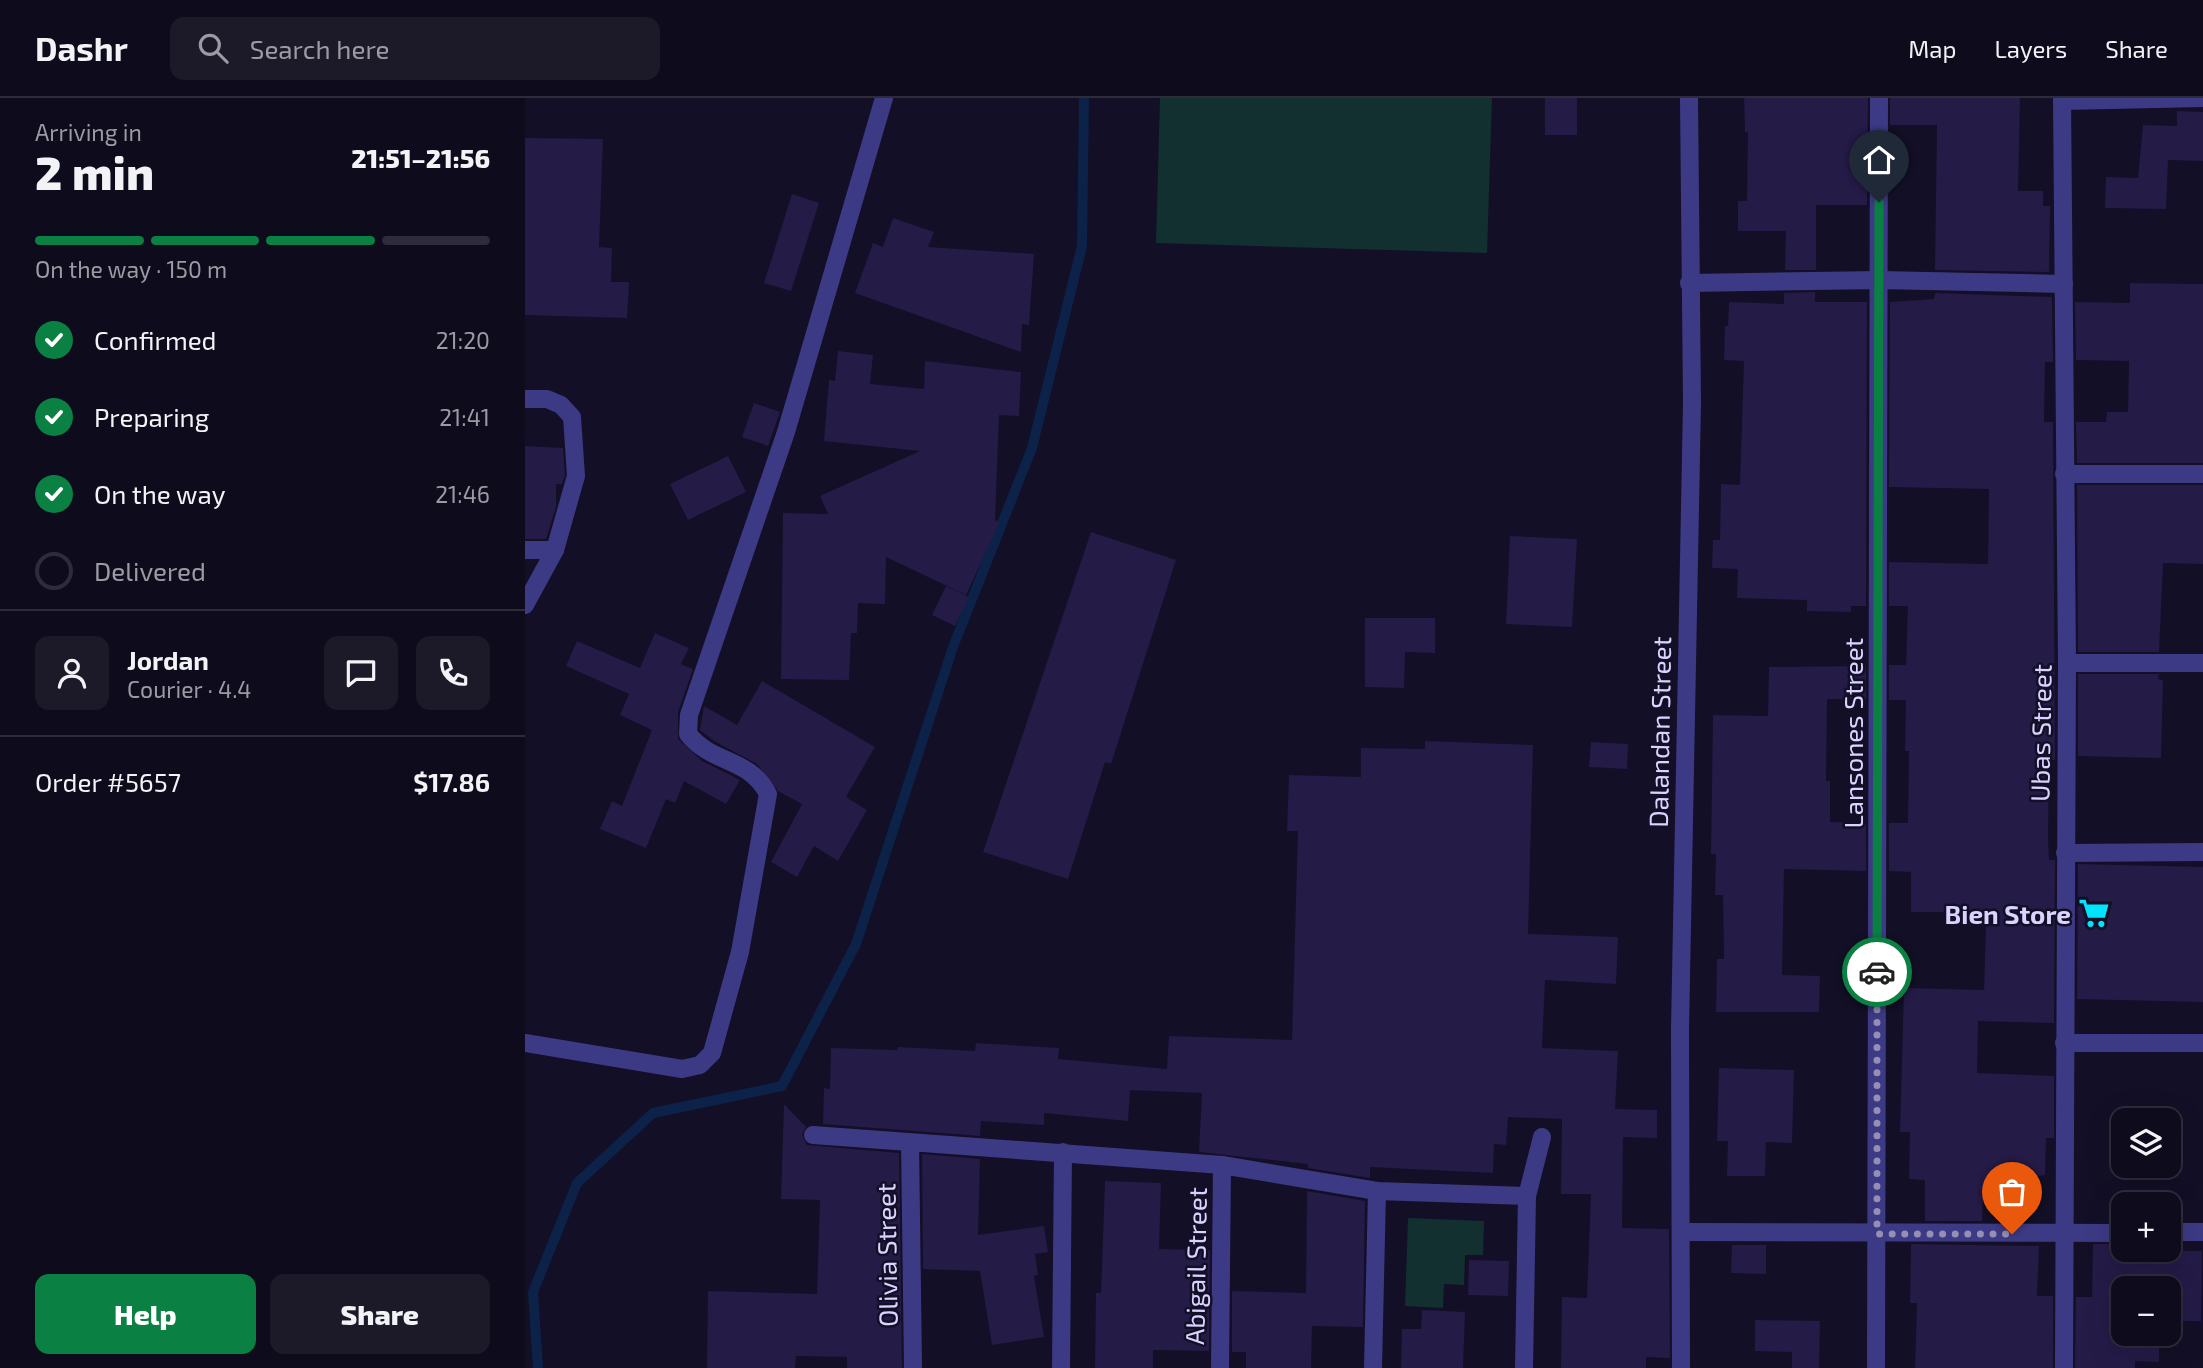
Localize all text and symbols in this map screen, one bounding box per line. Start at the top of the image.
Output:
search box [170,17,660,80]
text: Dashr [35,28,128,68]
icon: search [194,29,232,67]
text: Search here [250,33,389,64]
text: Map [1908,34,1956,63]
text: Layers [1994,34,2067,63]
text: Share [2105,34,2168,63]
text: Arriving in [35,118,142,146]
pin [1849,130,1909,202]
icon: home [1860,141,1898,179]
text: 21:51–21:56 [351,142,490,173]
text: 2 min [35,144,154,199]
text: On the way · 150 m [35,255,227,283]
icon: check [35,321,73,359]
text: Confirmed [94,324,217,355]
text: 21:20 [436,326,490,354]
icon: check [35,398,73,436]
text: Preparing [94,401,209,432]
text: 21:41 [439,403,490,431]
icon: check [35,475,73,513]
text: On the way [94,478,225,509]
text: 21:46 [435,480,490,508]
text: Delivered [94,555,206,586]
button: person [35,636,109,710]
button: chat [324,636,398,710]
button: phone [416,636,490,710]
street label: Dalandan Street [1642,636,1676,828]
street label: Lansones Street [1837,637,1868,829]
text: Jordan [127,644,209,675]
street label: Ubas Street [2023,664,2057,802]
text: Courier · 4.4 [127,675,251,703]
text: Order #5657 [35,766,181,797]
text: $17.86 [413,766,490,797]
supermarket icon: Bien Store [2077,896,2111,930]
place label: Bien Store [1945,898,2071,929]
courier [1842,937,1912,1007]
icon: car [1858,953,1896,991]
map controls [2111,1108,2181,1346]
button: layers [2111,1108,2181,1178]
pin [1982,1162,2042,1234]
icon: bag [1993,1173,2031,1211]
street label: Olivia Street [869,1183,903,1327]
street label: Abigail Street [1178,1187,1212,1345]
button: + [2111,1192,2181,1262]
button: Help [35,1274,256,1354]
button: Share [270,1274,490,1354]
button: − [2111,1276,2181,1346]

